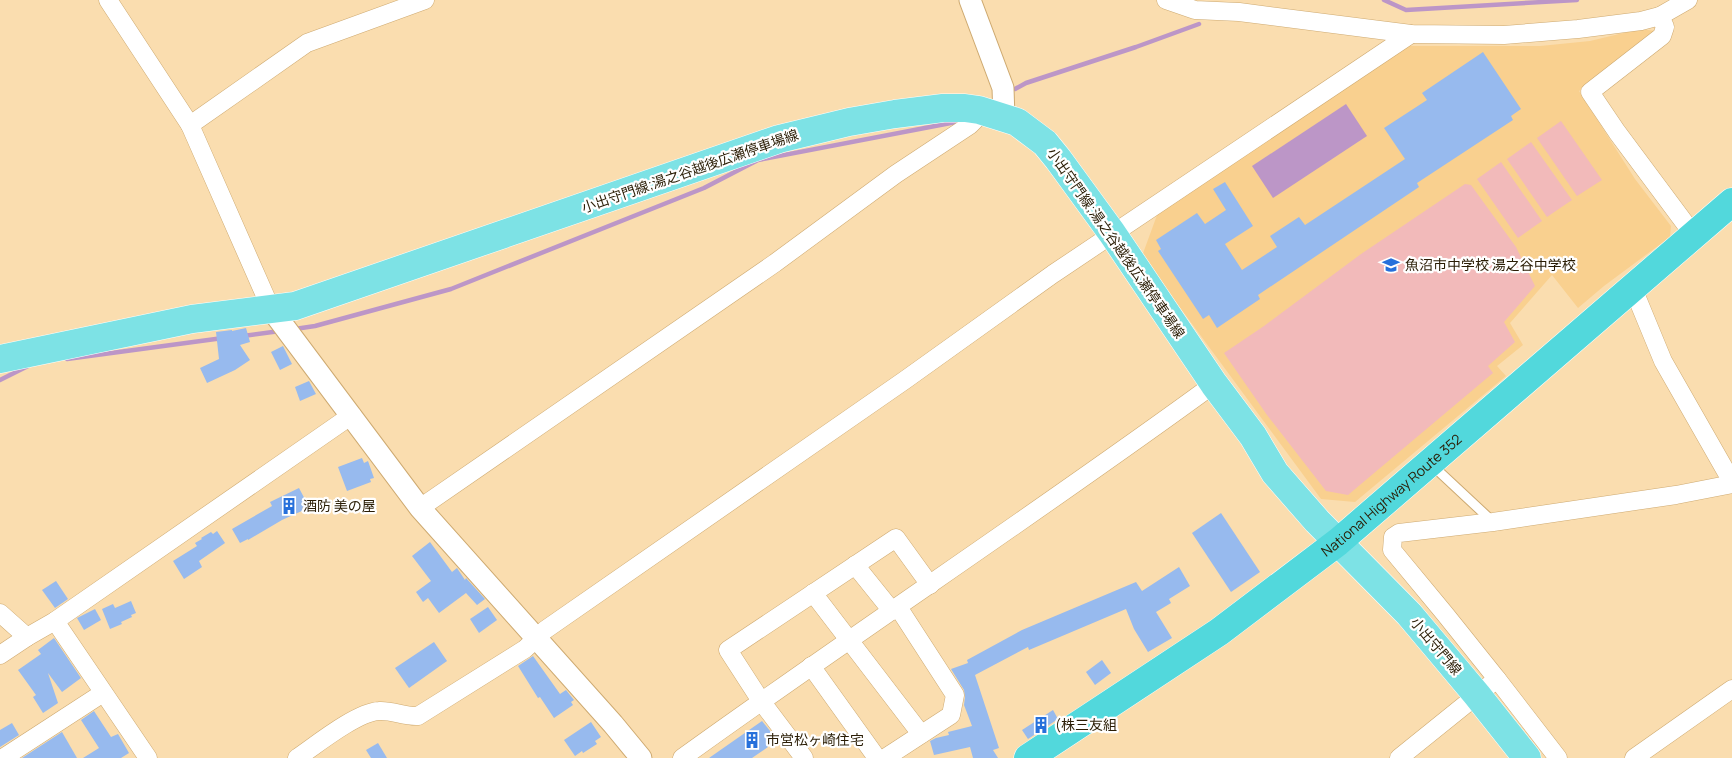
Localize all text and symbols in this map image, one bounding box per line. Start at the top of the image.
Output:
street label: 小出守門線;湯之谷越後広瀬停車場線 [579,124,801,217]
street label: 小出守門線;湯之谷越後広瀬停車場線 [1043,144,1190,342]
school or university icon: 魚沼市中学校 湯之谷中学校 [1381,255,1401,275]
place label: 魚沼市中学校 湯之谷中学校 [1405,255,1576,274]
street label: National Highway Route 352 [1317,429,1466,560]
building icon: 酒防 美の屋 [279,496,299,516]
place label: 酒防 美の屋 [303,496,376,515]
street label: 小出守門線 [1407,613,1466,679]
building icon: (株三友組 [1031,715,1051,735]
place label: (株三友組 [1055,715,1117,734]
building icon: 市営松ヶ崎住宅 [742,730,762,750]
place label: 市営松ヶ崎住宅 [766,730,864,749]

